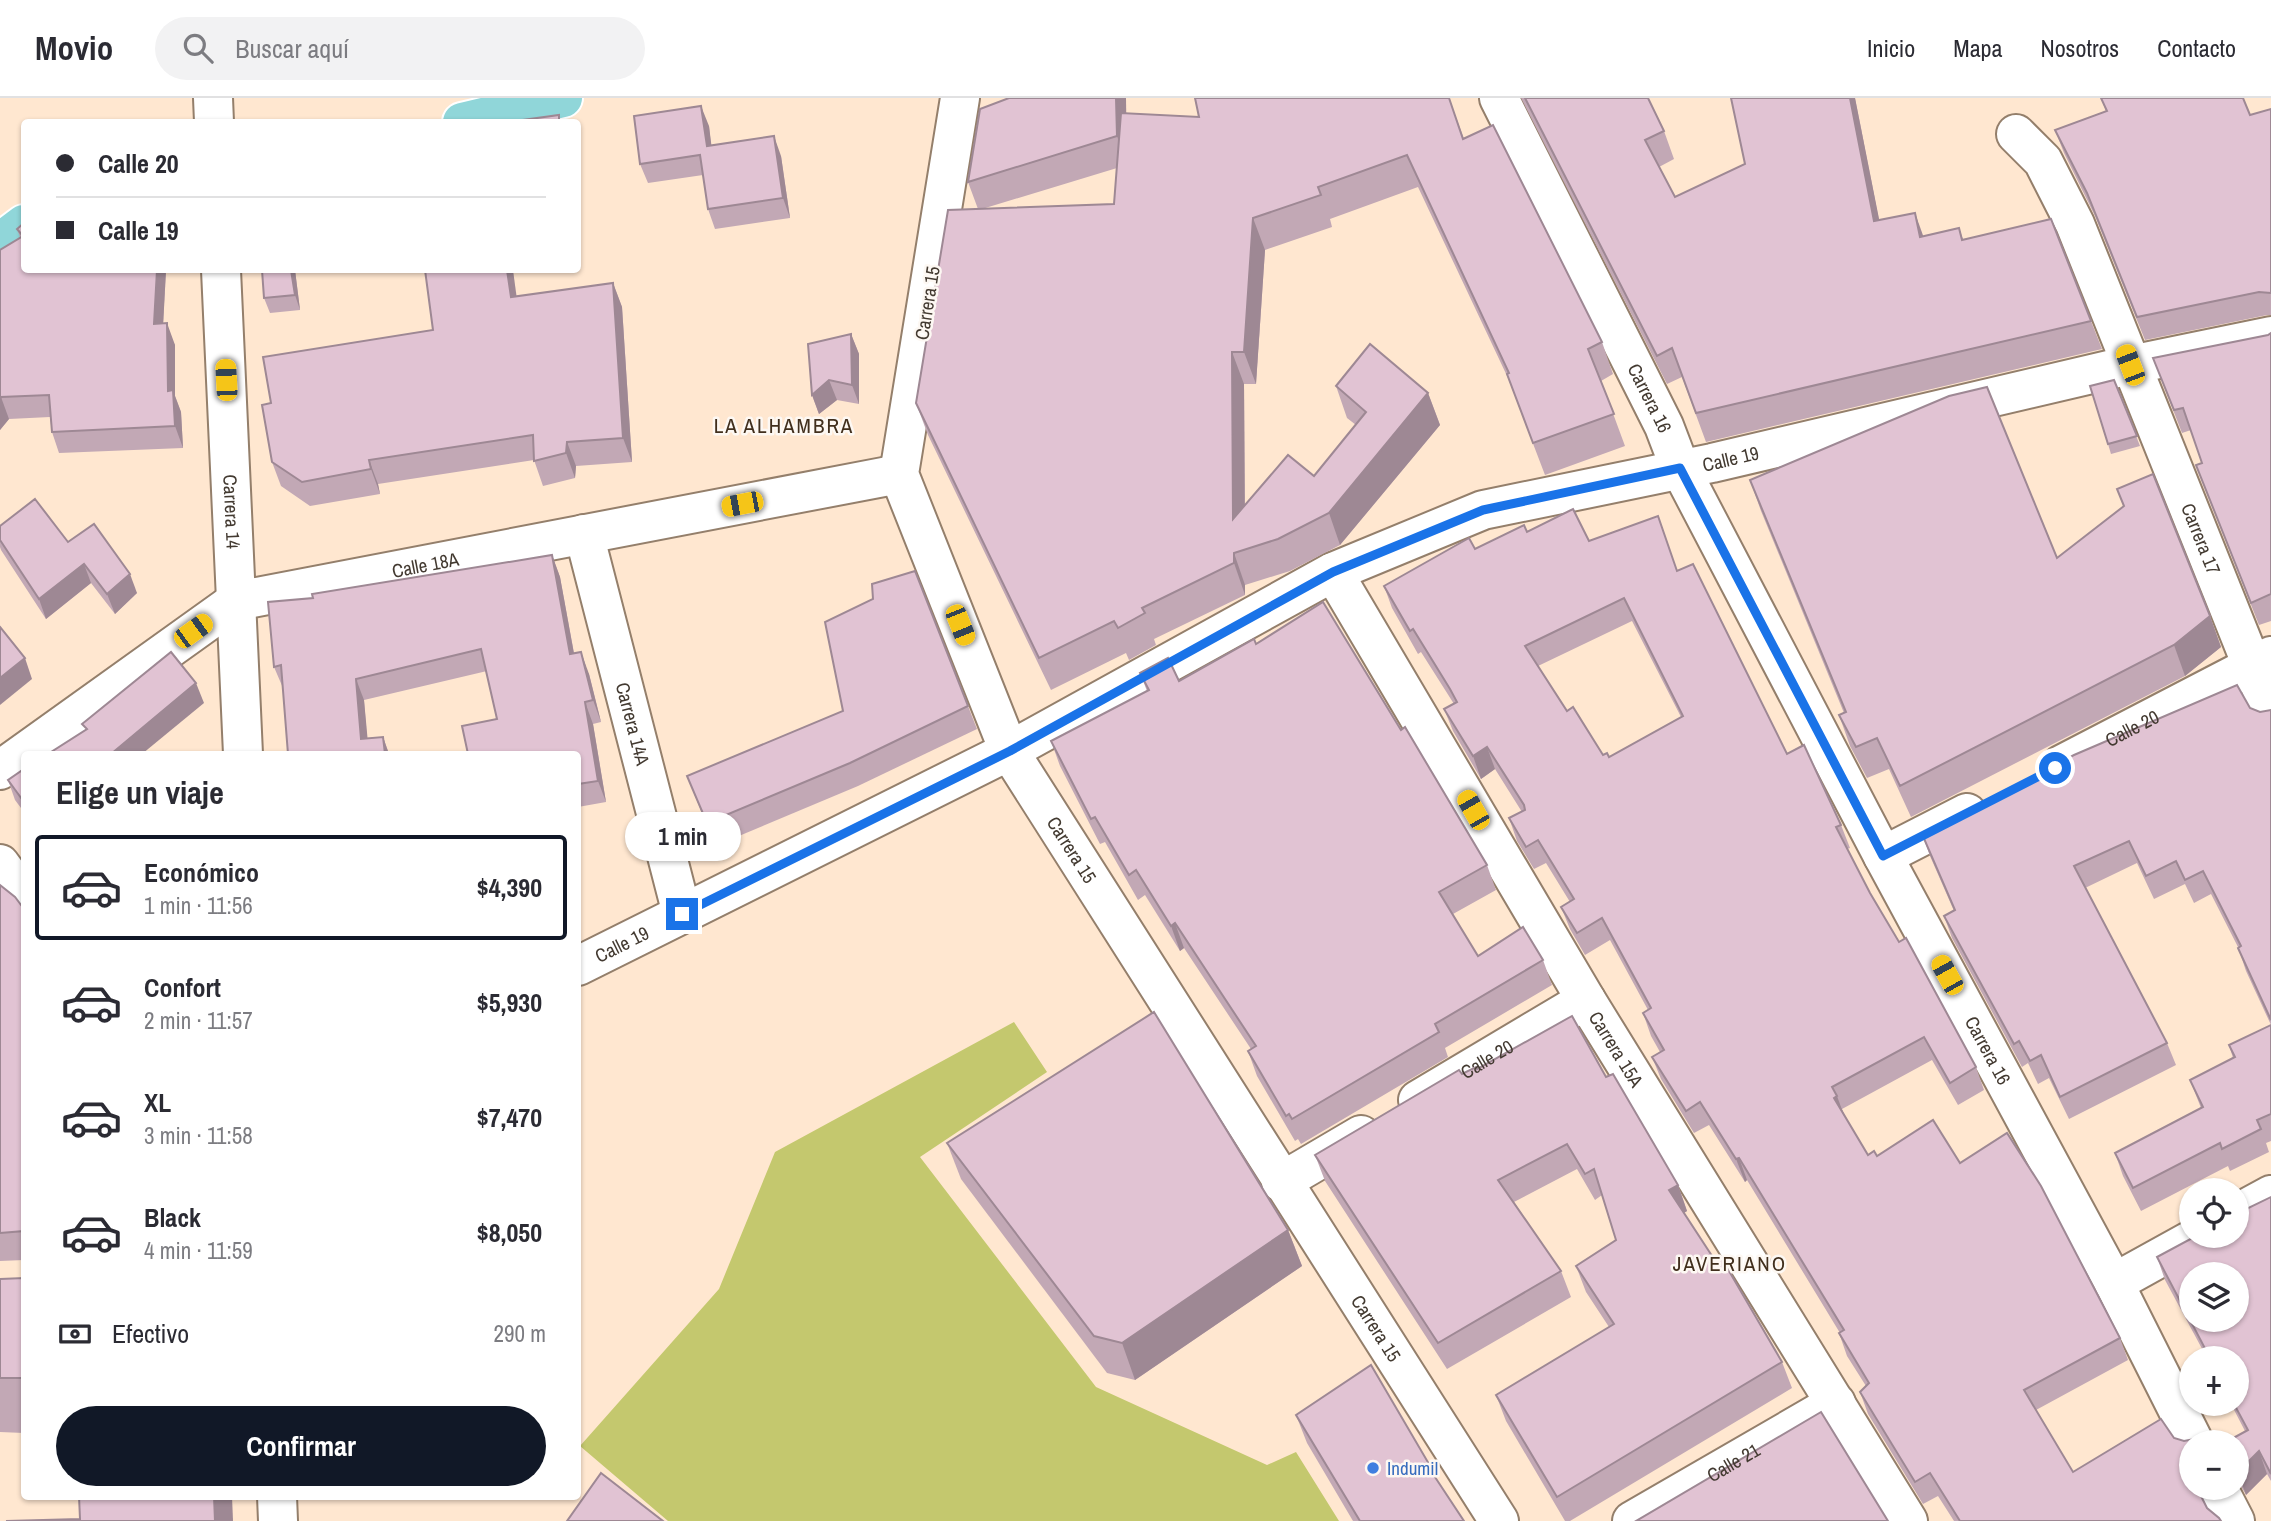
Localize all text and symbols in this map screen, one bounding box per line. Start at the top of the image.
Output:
search box [155,17,645,80]
text: Movio [35,26,113,70]
icon: search [179,29,217,67]
text: Buscar aquí [235,31,349,66]
text: Inicio [1867,32,1915,64]
text: Mapa [1953,32,2002,64]
text: Nosotros [2040,32,2119,64]
text: Contacto [2157,32,2236,64]
text: Calle 20 [98,146,179,181]
text: Calle 19 [98,213,179,248]
street label: Carrera 15 [908,264,946,342]
car [2113,342,2148,388]
car [215,358,238,402]
street label: Carrera 16 [1622,359,1678,436]
district label: LA ALHAMBRA [714,411,854,440]
street label: Calle 19 [1700,439,1761,478]
street label: Carrera 14 [217,474,247,550]
car [720,490,765,518]
street label: Carrera 17 [2175,499,2227,579]
street label: Calle 18A [390,546,462,584]
car [943,602,978,648]
car [170,610,217,652]
street label: Carrera 14A [610,679,656,769]
street label: Calle 20 [2101,703,2163,753]
route start [2039,752,2071,784]
text: Elige un viaje [56,771,224,814]
car [1454,787,1493,833]
street label: Carrera 15 [1041,811,1103,888]
callout: 1 min [624,812,740,862]
text: 1 min [658,821,708,852]
text: Económico [144,855,259,890]
icon: car [60,856,123,919]
text: $4,390 [477,870,542,905]
text: 1 min · 11:56 [144,890,253,921]
route end [666,898,698,930]
street label: Calle 19 [590,920,653,969]
car [1928,952,1967,998]
text: Confort [144,970,221,1005]
icon: car [60,971,123,1034]
text: $5,930 [477,985,542,1020]
text: 2 min · 11:57 [144,1005,253,1036]
street label: Carrera 15A [1583,1006,1650,1093]
street label: Carrera 16 [1959,1011,2017,1089]
street label: Calle 20 [1456,1033,1518,1085]
text: XL [144,1085,171,1120]
icon: car [60,1086,123,1149]
text: $7,470 [477,1100,542,1135]
text: 3 min · 11:58 [144,1120,253,1151]
map controls [2179,1178,2249,1500]
button: locate [2179,1178,2249,1248]
text: Black [144,1200,201,1235]
icon: car [60,1201,123,1264]
text: $8,050 [477,1215,542,1250]
text: 4 min · 11:59 [144,1235,253,1266]
district label: JAVERIANO [1673,1249,1787,1278]
button: layers [2179,1262,2249,1332]
street label: Carrera 15 [1345,1290,1407,1367]
icon: cash [56,1315,94,1353]
text: Efectivo [112,1316,189,1351]
text: 290 m [494,1318,546,1349]
button: + [2179,1346,2249,1416]
button: Confirmar [56,1406,546,1486]
button: − [2179,1430,2249,1500]
street label: Calle 21 [1702,1437,1765,1488]
place label: Indumil [1387,1455,1438,1481]
marker: Indumil [1365,1460,1381,1476]

